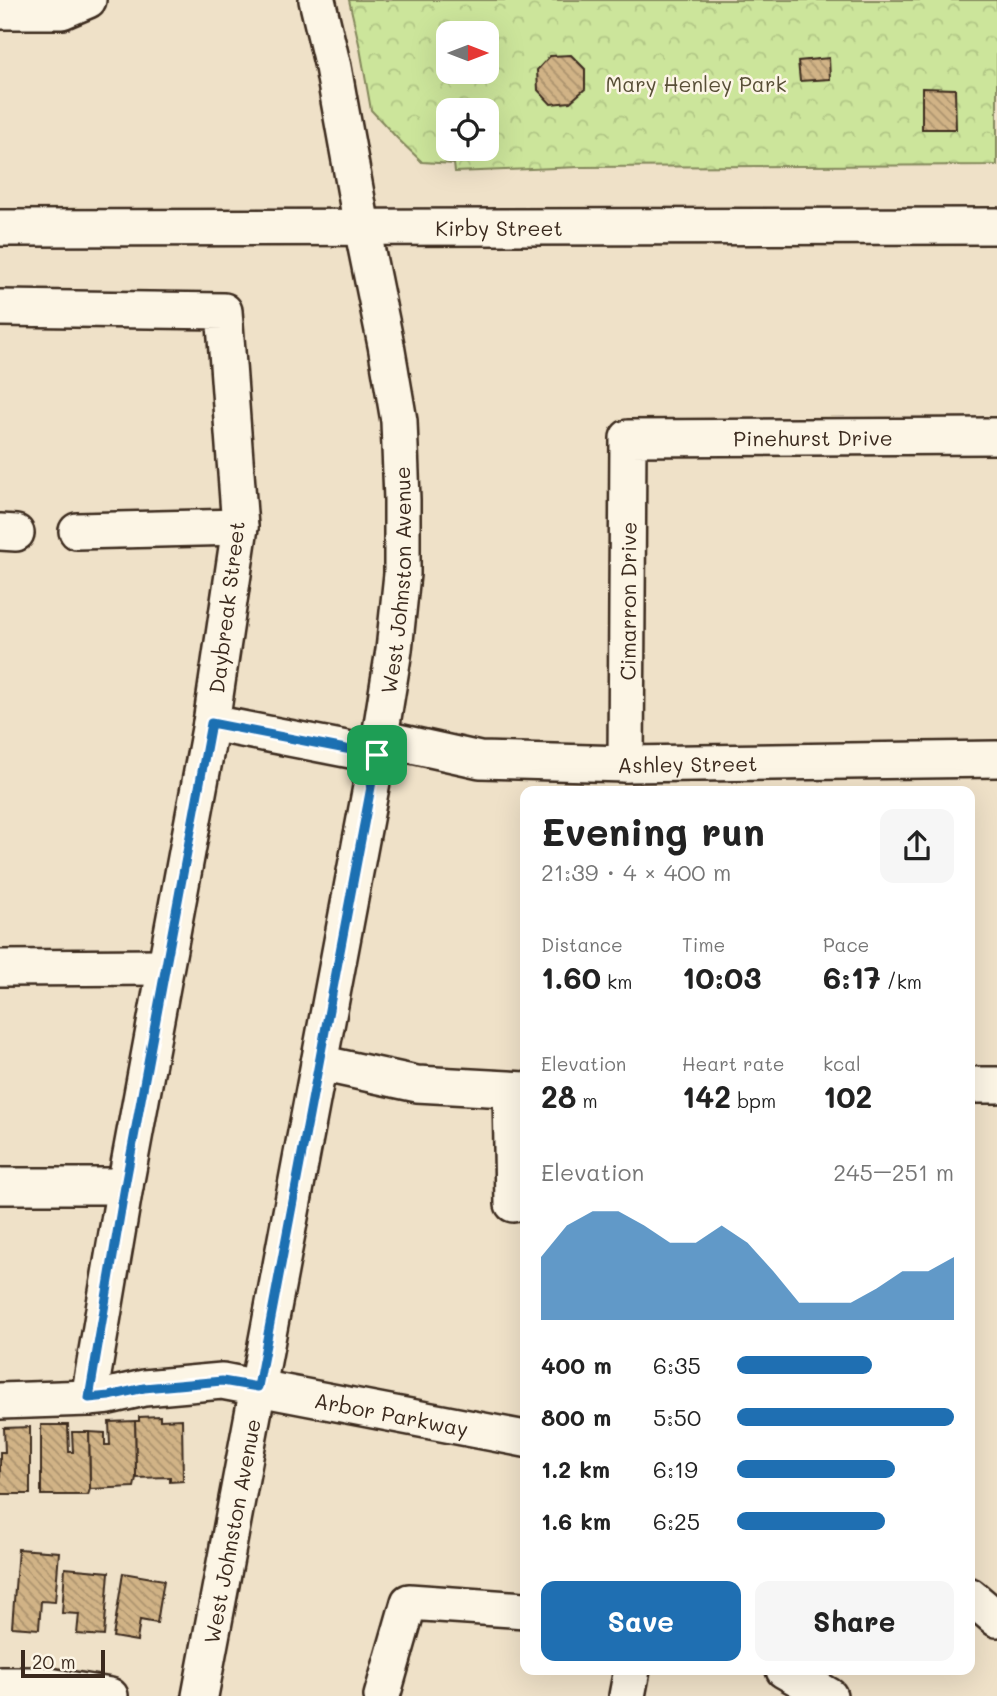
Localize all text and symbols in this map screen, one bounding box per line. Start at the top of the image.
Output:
north arrow [436,21,499,84]
map controls [436,21,499,161]
park label: Mary Henley Park [605,70,787,97]
button: locate [436,98,499,161]
street label: Kirby Street [435,213,563,241]
street label: Pinehurst Drive [733,423,893,451]
street label: West Johnston Avenue [374,466,416,696]
street label: Daybreak Street [202,519,250,695]
street label: Cimarron Drive [613,522,641,680]
pin [347,725,407,785]
icon: arrive [358,736,396,774]
street label: Ashley Street [617,749,757,778]
text: Evening run [541,806,765,856]
button: share [880,809,954,883]
text: 21:39 · 4 × 400 m [541,857,731,887]
text: Distance [541,932,623,957]
text: Time [682,932,725,957]
text: Pace [823,932,869,957]
text: 1.60 [541,957,601,997]
text: 10:03 [682,957,761,997]
text: 6:17 [823,957,881,997]
text: km [601,969,632,994]
text: /km [881,969,922,994]
text: Elevation [541,1051,626,1076]
text: Heart rate [682,1051,785,1076]
text: kcal [823,1051,861,1076]
text: 28 [541,1076,576,1116]
text: 142 [682,1076,731,1116]
text: 102 [823,1076,872,1116]
text: m [576,1088,598,1113]
text: bpm [731,1088,776,1113]
text: Elevation [541,1157,644,1187]
text: 245–251 m [833,1157,954,1187]
text: 400 m [541,1350,612,1380]
text: 6:35 [653,1350,701,1380]
street label: Arbor Parkway [312,1386,471,1441]
text: 800 m [541,1402,611,1432]
text: 5:50 [653,1402,701,1432]
street label: West Johnston Avenue [197,1416,265,1645]
text: 1.2 km [541,1454,610,1484]
text: 6:19 [653,1454,698,1484]
text: 1.6 km [541,1506,611,1536]
text: 6:25 [653,1506,700,1536]
button: Save [541,1581,741,1661]
button: Share [755,1581,954,1661]
scale bar [21,1647,105,1679]
text: 20 m [32,1649,76,1674]

